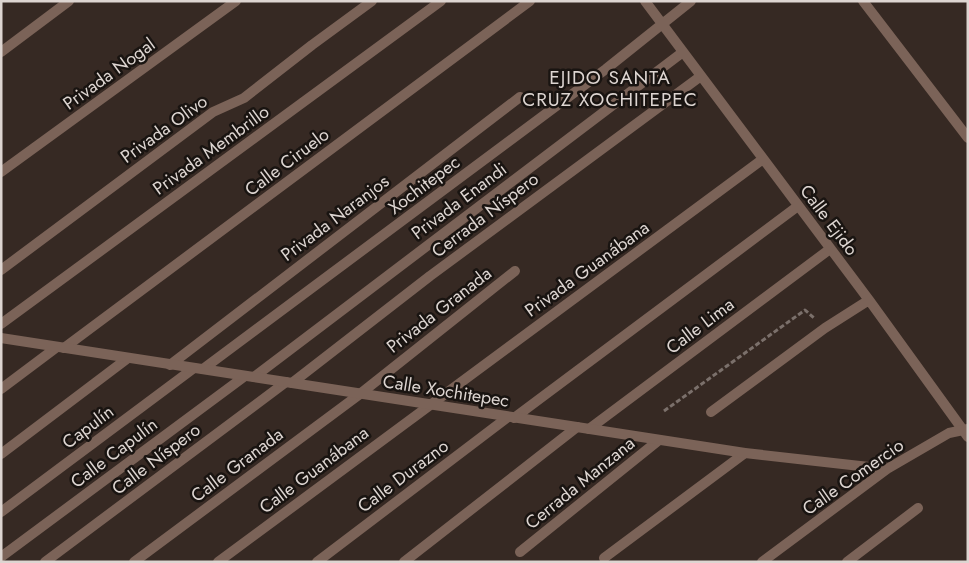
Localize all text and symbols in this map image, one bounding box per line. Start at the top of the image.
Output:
street label: Privada Nogal [58,32,160,116]
district label: EJIDO SANTA CRUZ XOCHITEPEC [522,64,698,113]
street label: Privada Olivo [115,88,213,169]
street label: Privada Membrillo [147,99,275,201]
street label: Calle Ciruelo [239,121,335,202]
street label: Xochitepec [383,149,465,221]
street label: Privada Enandi [406,156,512,246]
street label: Cerrada Níspero [426,166,544,264]
street label: Privada Naranjos [275,169,395,267]
street label: Calle Ejido [794,179,864,261]
street label: Privada Guanábana [519,215,655,323]
street label: Privada Granada [381,261,497,359]
street label: Calle Lima [660,292,740,360]
street label: Calle Xochitepec [381,368,511,414]
street label: Capulín [57,399,119,455]
street label: Calle Capulín [65,412,163,494]
street label: Calle Níspero [106,417,206,501]
street label: Calle Guanábana [254,420,374,520]
street label: Calle Granada [185,422,289,508]
street label: Cerrada Manzana [519,431,641,535]
street label: Calle Comercio [797,432,909,522]
street label: Calle Durazno [352,433,454,519]

